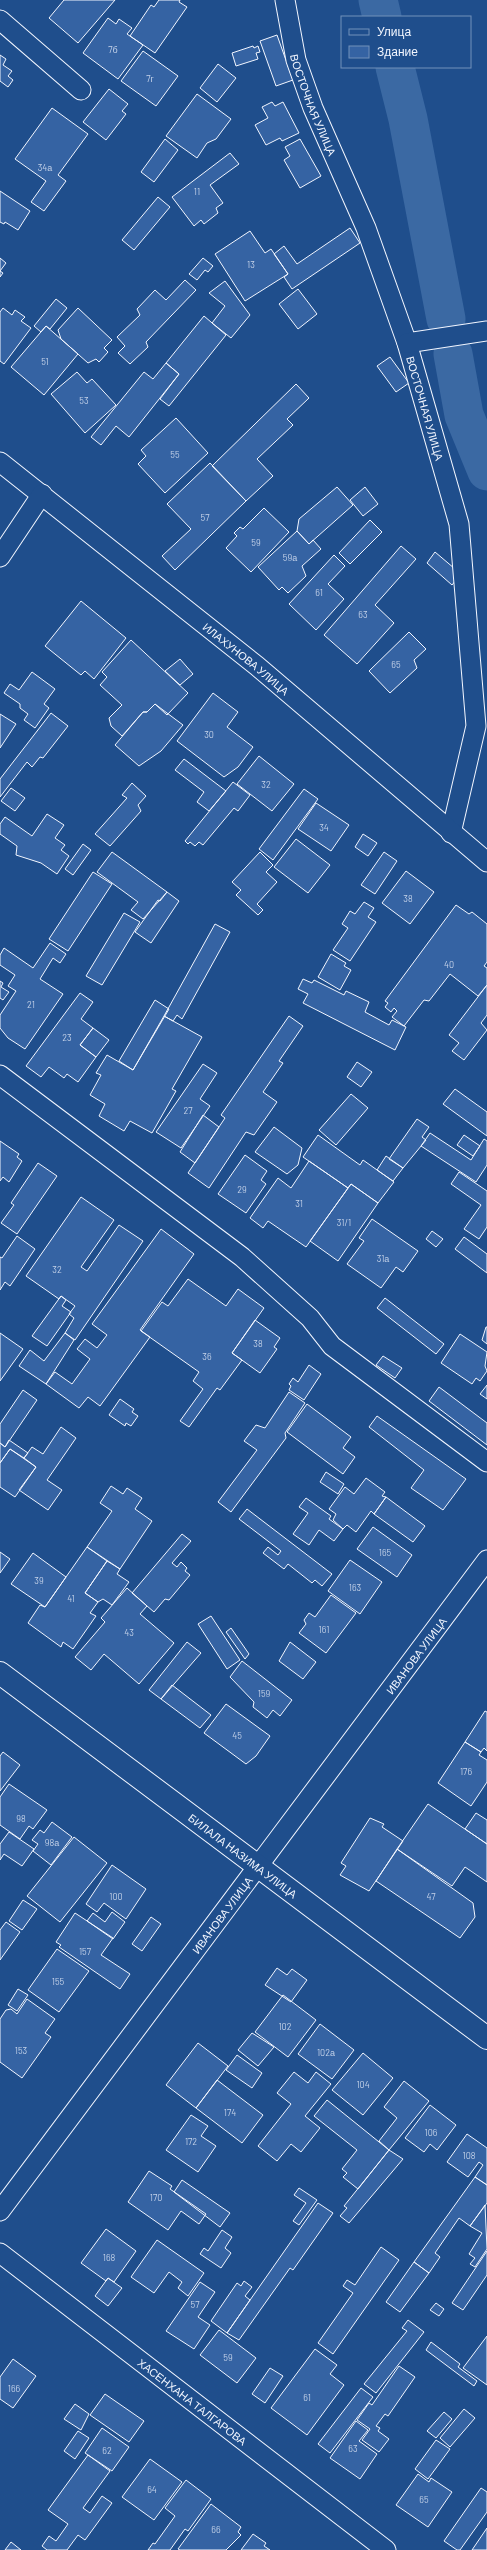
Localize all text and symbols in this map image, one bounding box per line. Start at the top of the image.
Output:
legend [341,16,471,68]
text: Улица [377,24,411,39]
house number: 7б [108,44,118,55]
text: Здание [377,44,418,59]
street label: ВОСТОЧНАЯ УЛИЦА [289,53,340,158]
house number: 7г [146,73,154,84]
house number: 34а [38,162,52,173]
house number: 11 [194,186,200,197]
house number: 13 [247,259,255,270]
street label: ВОСТОЧНАЯ УЛИЦА [405,355,447,462]
house number: 51 [41,356,49,367]
house number: 53 [79,395,89,406]
house number: 55 [170,449,180,460]
house number: 57 [201,512,210,523]
house number: 59 [251,537,261,548]
house number: 59а [283,552,297,563]
house number: 61 [315,587,323,598]
house number: 63 [358,609,368,620]
street label: ИЛАХУНОВА УЛИЦА [201,619,292,698]
house number: 65 [391,659,401,670]
house number: 30 [204,729,214,740]
house number: 32 [261,779,271,790]
house number: 34 [319,822,329,833]
house number: 38 [403,893,413,904]
house number: 40 [444,959,454,970]
house number: 21 [27,999,35,1010]
house number: 23 [62,1032,72,1043]
house number: 27 [183,1105,193,1116]
house number: 29 [237,1184,247,1195]
house number: 31 [295,1198,303,1209]
house number: 31/1 [337,1217,351,1228]
house number: 31а [377,1253,389,1264]
house number: 32 [52,1264,62,1275]
house number: 38 [253,1338,263,1349]
house number: 36 [202,1351,212,1362]
house number: 165 [379,1547,392,1558]
house number: 39 [34,1575,44,1586]
house number: 163 [349,1582,362,1593]
house number: 41 [67,1593,75,1604]
street label: ИВАНОВА УЛИЦА [383,1614,449,1696]
house number: 161 [319,1624,329,1635]
house number: 43 [124,1627,134,1638]
house number: 159 [258,1688,271,1699]
house number: 45 [232,1730,242,1741]
house number: 176 [460,1766,472,1777]
street label: БИЛАЛА НАЗИМА УЛИЦА [186,1810,301,1901]
house number: 98 [16,1813,26,1824]
house number: 98а [45,1837,59,1848]
street label: ИВАНОВА УЛИЦА [189,1873,255,1956]
house number: 100 [109,1891,123,1902]
house number: 47 [427,1891,436,1902]
house number: 157 [79,1946,92,1957]
house number: 155 [52,1976,65,1987]
house number: 102 [278,2021,292,2032]
house number: 153 [15,2045,28,2056]
house number: 102а [317,2047,335,2058]
house number: 104 [356,2079,370,2090]
house number: 174 [224,2107,236,2118]
house number: 106 [425,2127,438,2138]
house number: 172 [185,2136,197,2147]
house number: 108 [463,2150,476,2161]
house number: 170 [150,2192,162,2203]
house number: 168 [103,2252,116,2263]
house number: 57 [191,2299,200,2310]
house number: 59 [223,2352,233,2363]
street label: ХАСЕНХАНА ТАЛГАРОВА [136,2355,250,2447]
house number: 166 [8,2383,21,2394]
house number: 61 [303,2392,311,2403]
house number: 63 [348,2443,358,2454]
house number: 62 [102,2445,112,2456]
house number: 64 [147,2484,157,2495]
house number: 65 [419,2494,429,2505]
house number: 66 [211,2524,221,2535]

